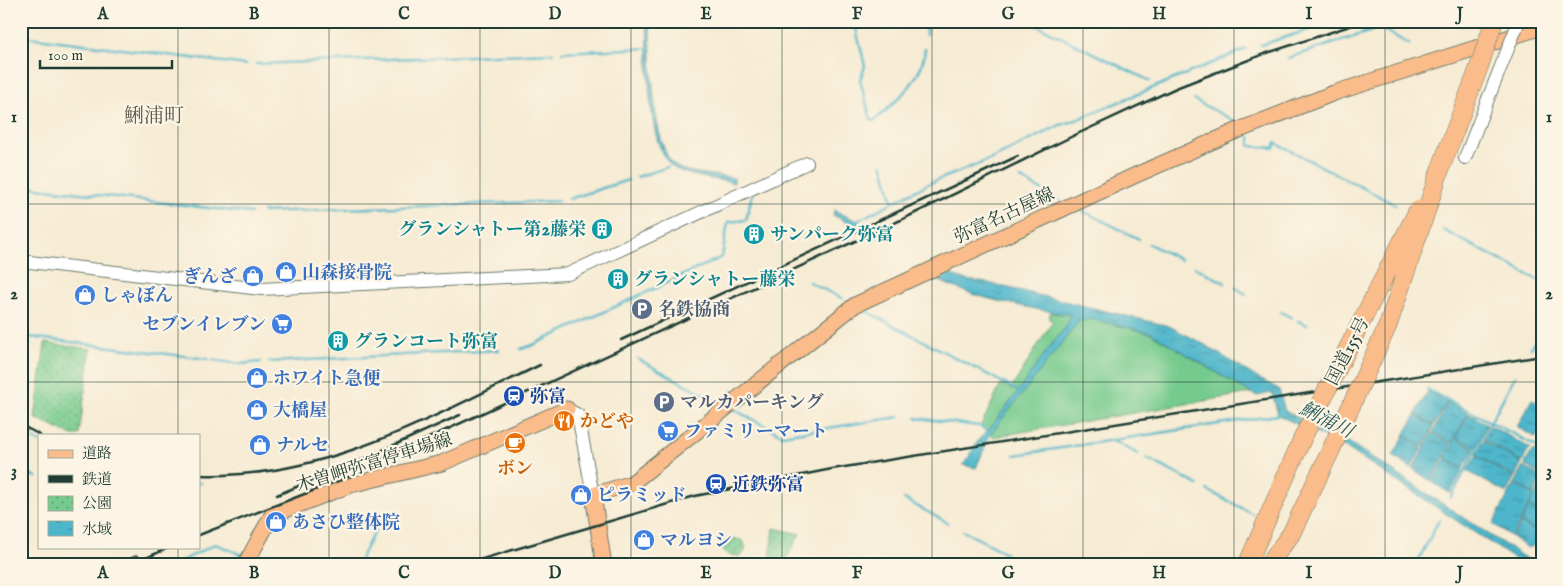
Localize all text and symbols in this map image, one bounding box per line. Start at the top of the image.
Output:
text: A [97,5,110,25]
text: B [249,5,260,25]
text: C [398,5,410,25]
text: D [549,5,562,25]
text: E [700,5,712,25]
text: F [852,5,863,25]
text: G [1002,5,1015,25]
text: H [1152,5,1166,25]
text: I [1306,5,1313,25]
text: J [1455,5,1464,25]
scale bar [40,38,172,70]
text: 100 m [48,46,84,65]
district label: 鯏浦町 [124,104,184,129]
text: 1 [11,108,17,128]
text: 1 [1546,108,1552,128]
street label: 弥富名古屋線 [951,183,1058,250]
building icon: グランシャトー第2藤栄 [590,217,614,241]
place label: グランシャトー第2藤栄 [398,219,586,242]
building icon: サンパーク弥富 [742,222,766,246]
place label: サンパーク弥富 [770,224,894,247]
shop icon: 山森接骨院 [274,260,298,284]
place label: 山森接骨院 [302,262,392,285]
shop icon: ぎんざ [241,264,265,288]
place label: ぎんざ [183,266,237,289]
building icon: グランシャトー藤栄 [606,267,630,291]
place label: グランシャトー藤栄 [634,269,795,292]
shop icon: しゃぼん [73,283,97,307]
text: 2 [10,285,18,305]
place label: しゃぼん [101,285,173,308]
text: 2 [1545,285,1553,305]
parking icon: 名鉄協商 [630,297,654,321]
place label: 名鉄協商 [658,299,730,322]
supermarket icon: セブンイレブン [270,312,294,336]
place label: セブンイレブン [142,314,266,337]
street label: 国道155号 [1321,314,1375,390]
building icon: グランコート弥富 [326,329,350,353]
place label: グランコート弥富 [354,331,498,354]
shop icon: ホワイト急便 [245,366,269,390]
place label: ホワイト急便 [273,368,380,391]
station icon: 弥富 [502,384,526,408]
place label: 弥富 [530,386,566,409]
parking icon: マルカパーキング [652,390,676,414]
place label: マルカパーキング [680,392,823,415]
water label: 鯏浦川 [1295,397,1359,445]
shop icon: 大橋屋 [245,398,269,422]
place label: 大橋屋 [273,400,327,423]
restaurant icon: かどや [552,409,576,433]
place label: かどや [580,411,634,434]
supermarket icon: ファミリーマート [656,419,680,443]
place label: ファミリーマート [684,421,828,444]
street label: 木曽岬弥富停車場線 [294,429,455,498]
cafe icon: ボン [503,431,527,455]
shop icon: ナルセ [248,433,272,457]
legend [38,434,200,548]
place label: ナルセ [276,435,329,458]
text: 道路 [82,444,112,463]
place label: ボン [497,458,533,481]
text: 3 [11,462,17,482]
text: 3 [1546,462,1552,482]
text: 鉄道 [82,470,112,489]
station icon: 近鉄弥富 [704,472,728,496]
place label: 近鉄弥富 [732,474,804,497]
shop icon: ピラミッド [569,483,593,507]
place label: ピラミッド [597,485,687,508]
text: 公園 [82,494,112,513]
shop icon: あさひ整体院 [264,510,288,534]
place label: あさひ整体院 [292,512,400,535]
text: 水域 [82,520,112,539]
shop icon: マルヨシ [632,528,656,552]
place label: マルヨシ [660,530,732,553]
text: A [97,564,110,584]
text: B [249,564,260,584]
text: C [398,564,410,584]
text: D [549,564,562,584]
text: E [700,564,712,584]
text: F [852,564,863,584]
text: G [1002,564,1015,584]
text: H [1152,564,1166,584]
text: I [1306,564,1313,584]
text: J [1455,564,1464,584]

